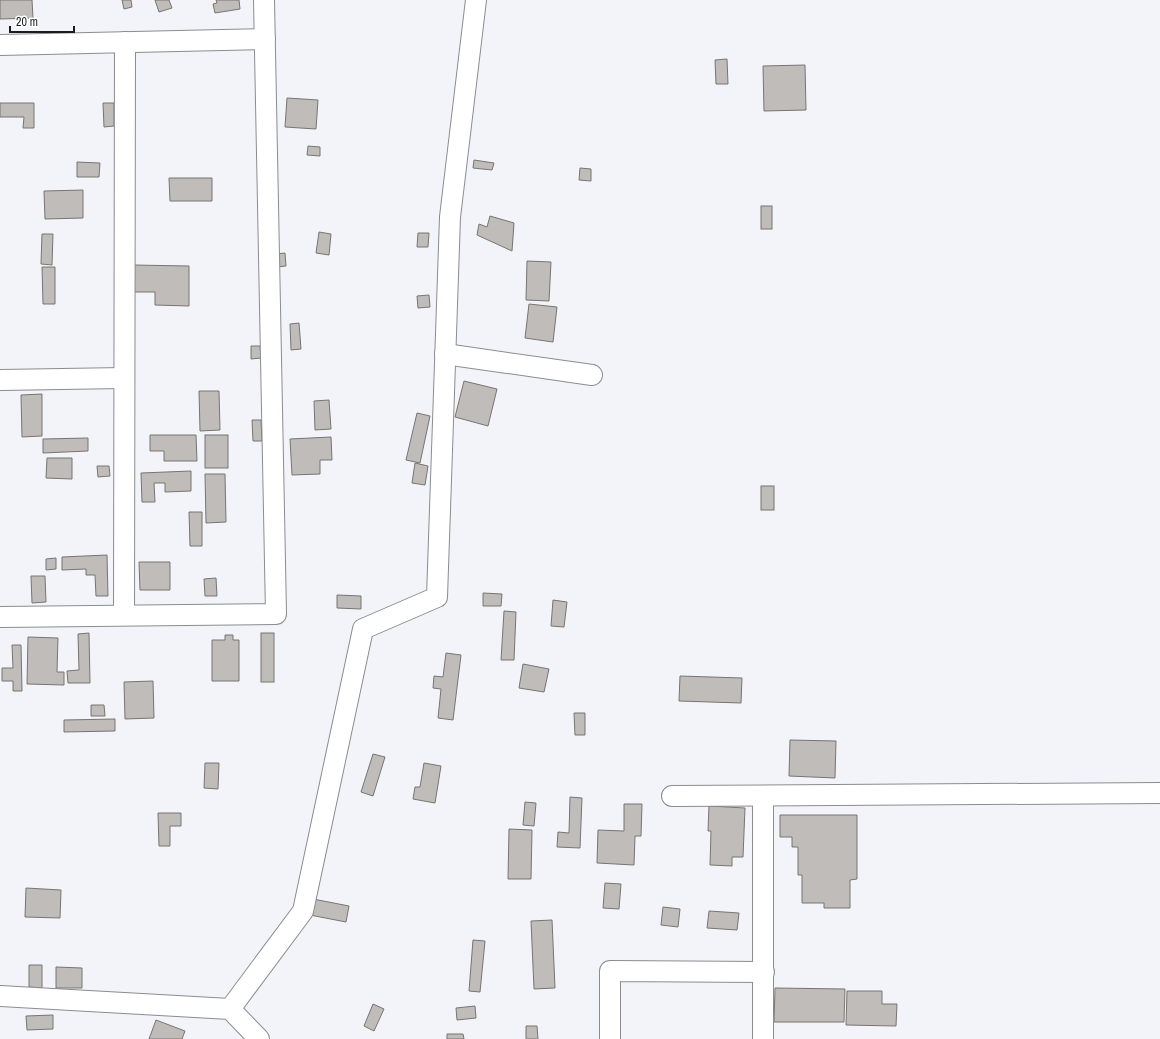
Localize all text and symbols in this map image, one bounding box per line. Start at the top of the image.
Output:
scale bar [10,8,74,34]
text: 20 m [16,14,38,30]

